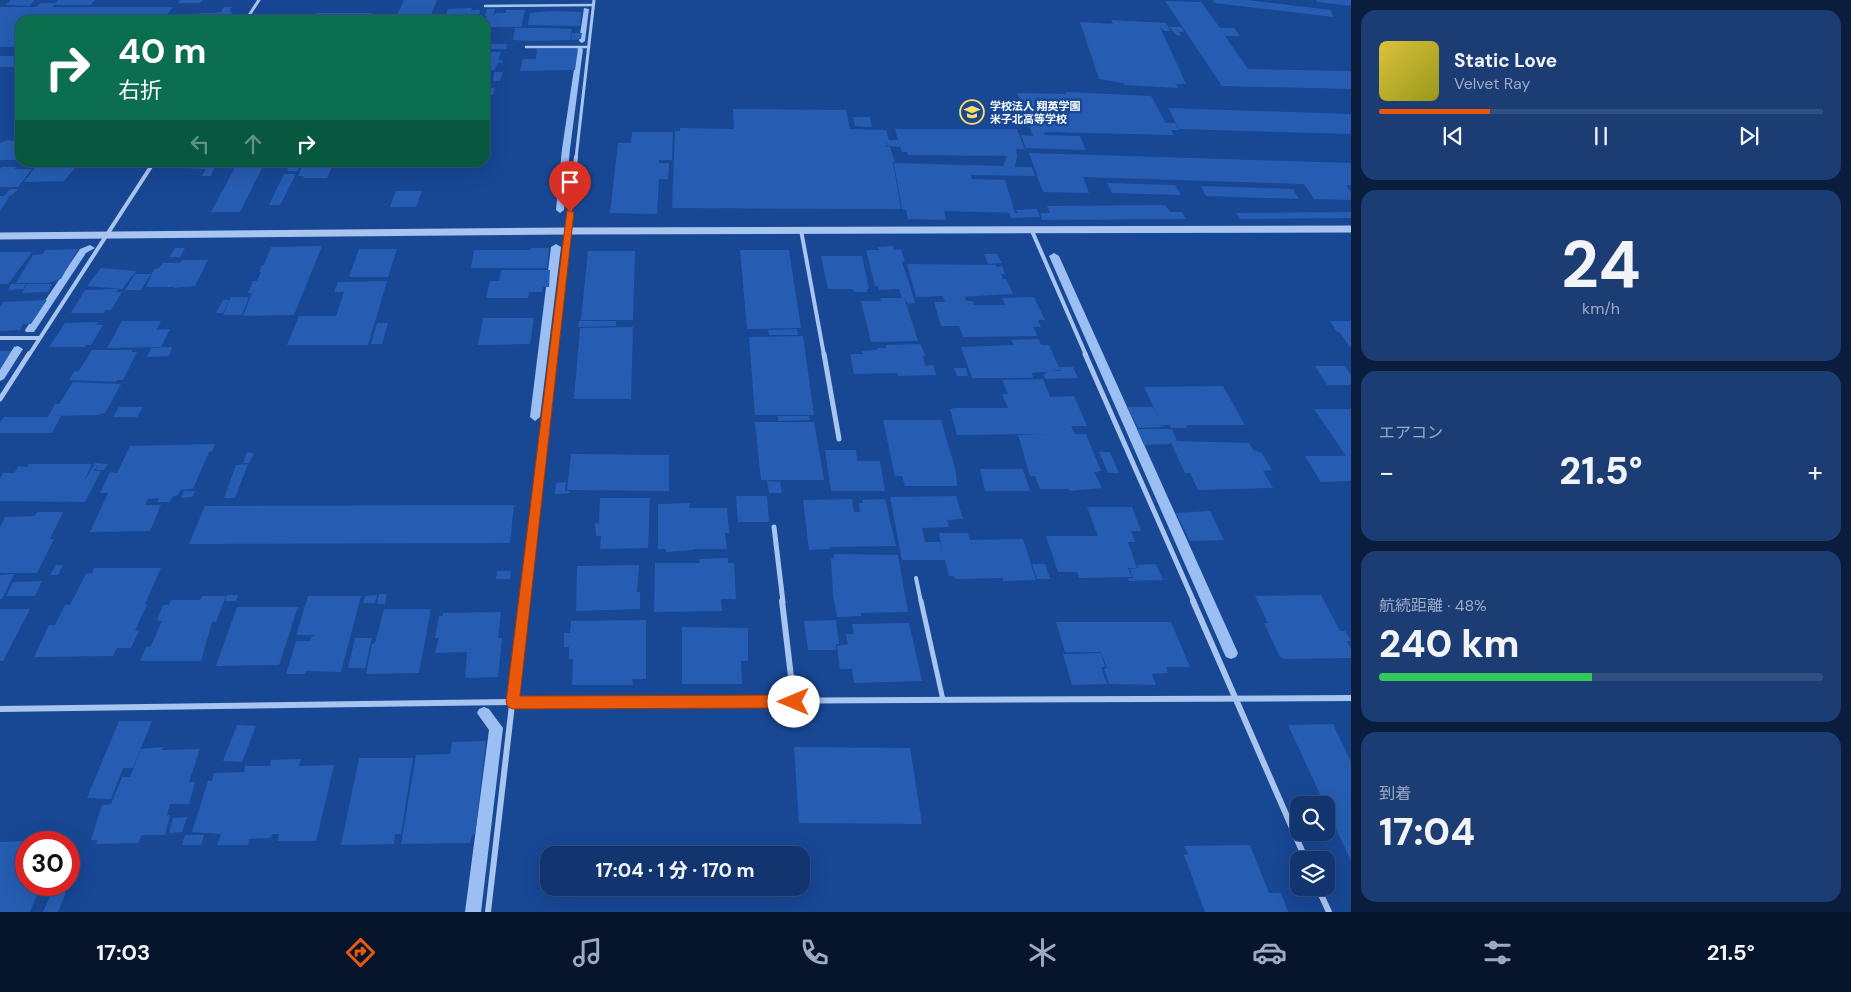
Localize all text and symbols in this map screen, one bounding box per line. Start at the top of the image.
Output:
text: 40 m [118,28,207,74]
icon: right [35,35,100,100]
text: Static Love [1454,48,1557,73]
text: Velvet Ray [1454,73,1530,94]
text: 右折 [118,76,162,105]
school or university icon: 学校法人 翔英学園 米子北高等学校 [959,99,985,125]
place label: 学校法人 翔英学園 米子北高等学校 [990,99,1081,126]
icon: previous [1439,122,1467,150]
icon: pause [1587,122,1615,150]
icon: next [1735,122,1763,150]
icon: left [186,130,214,158]
icon: ahead [239,130,267,158]
icon: right [292,130,320,158]
pin [549,161,591,212]
icon: arrive [556,168,584,196]
text: 24 [1561,223,1641,307]
text: km/h [1582,298,1620,319]
text: エアコン [1379,422,1443,443]
text: 21.5° [1559,446,1643,496]
text: − [1379,454,1394,491]
text: + [1808,454,1823,491]
text: 航続距離 · 48% [1379,595,1487,616]
text: 240 km [1379,619,1519,669]
position arrow [767,675,819,727]
text: 到着 [1379,783,1411,804]
map controls [1290,796,1335,896]
button: search [1290,796,1335,841]
text: 17:04 [1379,807,1475,857]
speed limit sign: 30 [15,831,80,896]
button: layers [1290,851,1335,896]
text: 17:04 · 1 分 · 170 m [596,858,754,883]
icon: directions [343,935,378,970]
icon: music [570,935,605,970]
icon: phone [797,935,832,970]
icon: climate [1025,935,1060,970]
icon: car [1252,935,1287,970]
icon: filters [1480,935,1515,970]
text: 17:03 [96,938,150,967]
text: 21.5° [1707,938,1755,967]

